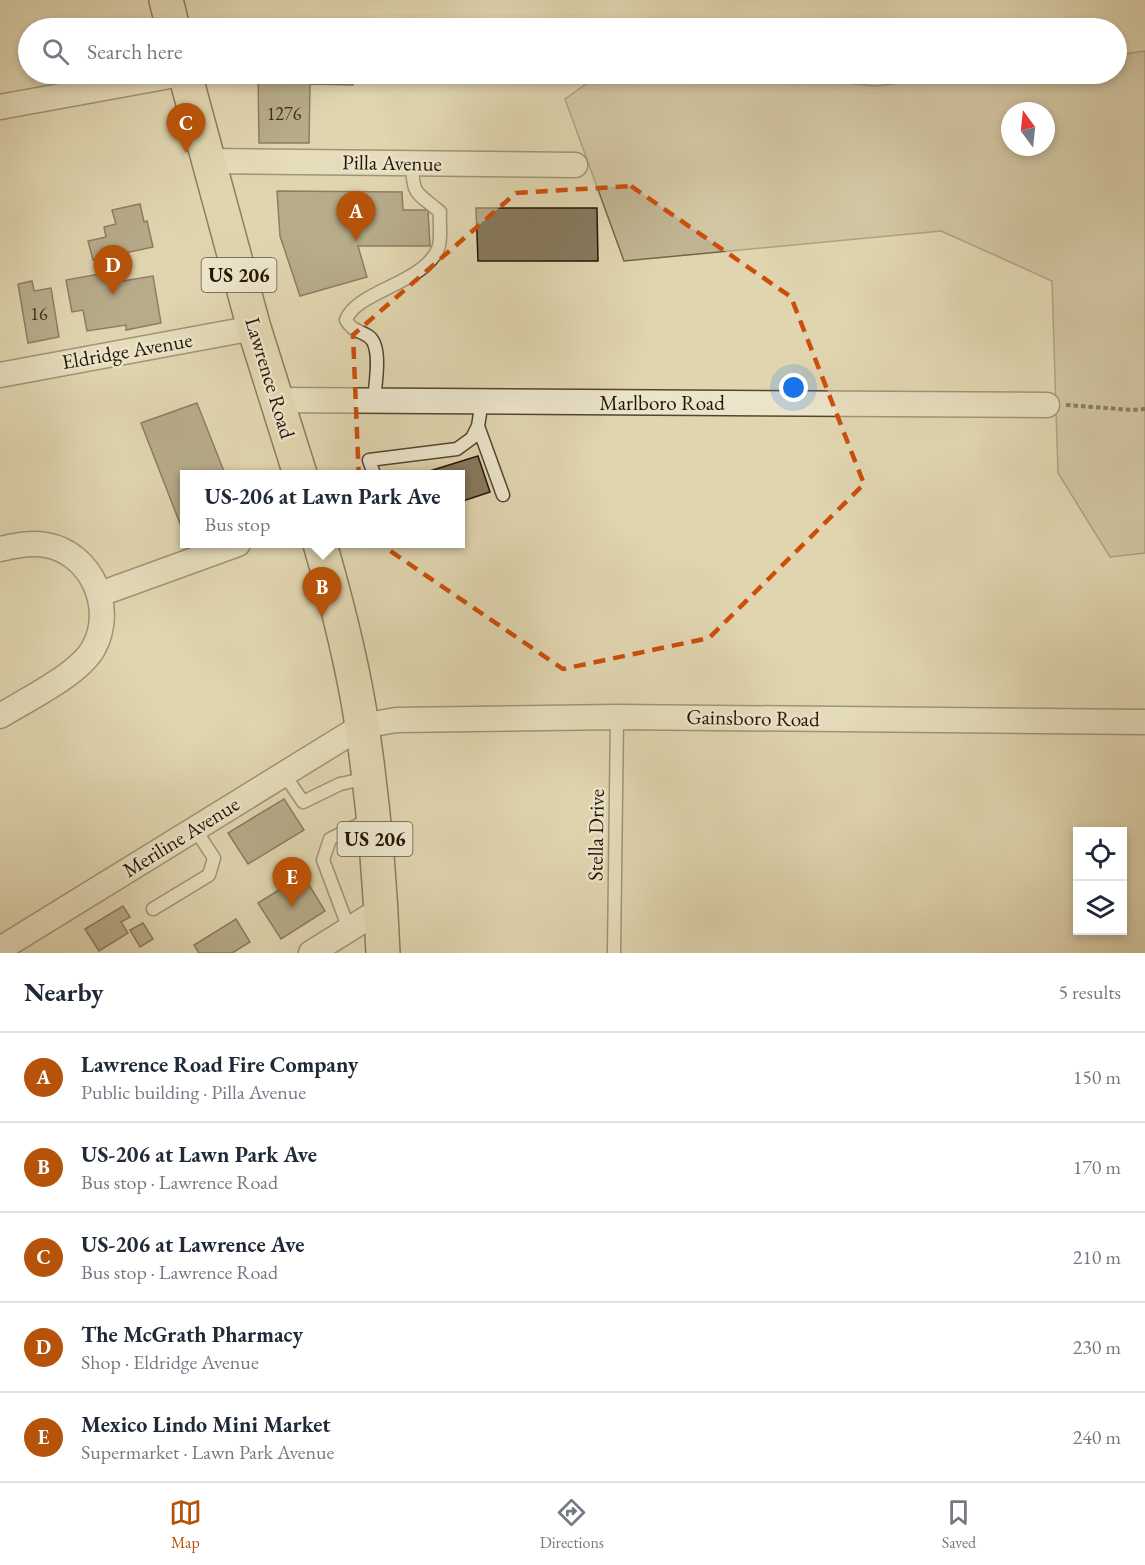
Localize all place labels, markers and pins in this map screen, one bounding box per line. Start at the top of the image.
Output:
pin: C [166,104,206,153]
pin: A [336,192,376,241]
pin: D [94,246,132,295]
pin: B [302,568,342,617]
pin: E [272,858,312,907]

